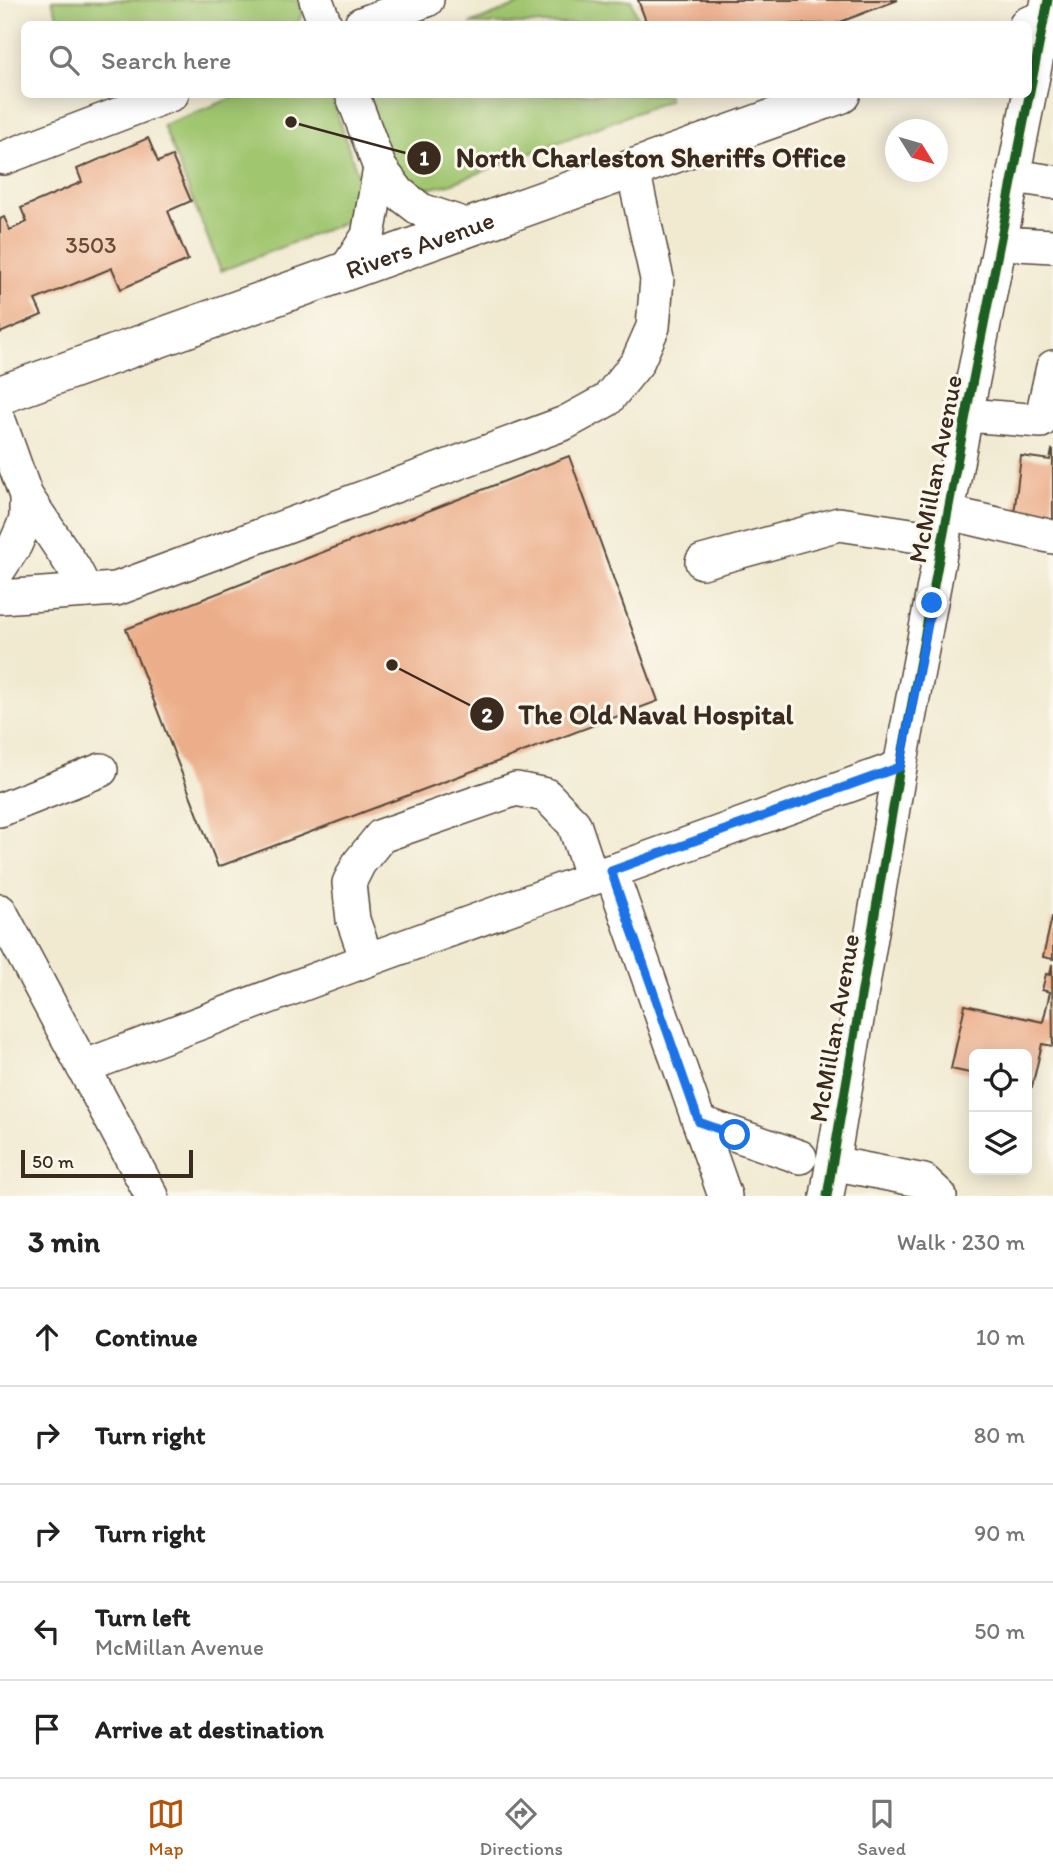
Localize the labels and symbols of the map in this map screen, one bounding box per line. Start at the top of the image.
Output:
north arrow [885,119,948,182]
callout: North Charleston Sheriffs Office [407,133,860,182]
text: North Charleston Sheriffs Office [456,140,846,174]
text: 1 [419,145,429,170]
street label: Rivers Avenue [341,203,499,286]
house number: 3503 [65,231,117,259]
street label: McMillan Avenue [901,372,969,566]
route end [916,587,947,618]
callout: The Old Naval Hospital [470,690,807,739]
text: The Old Naval Hospital [518,697,793,731]
text: 2 [481,702,493,727]
street label: McMillan Avenue [802,931,866,1125]
route start [719,1119,750,1150]
scale bar [21,1147,192,1179]

